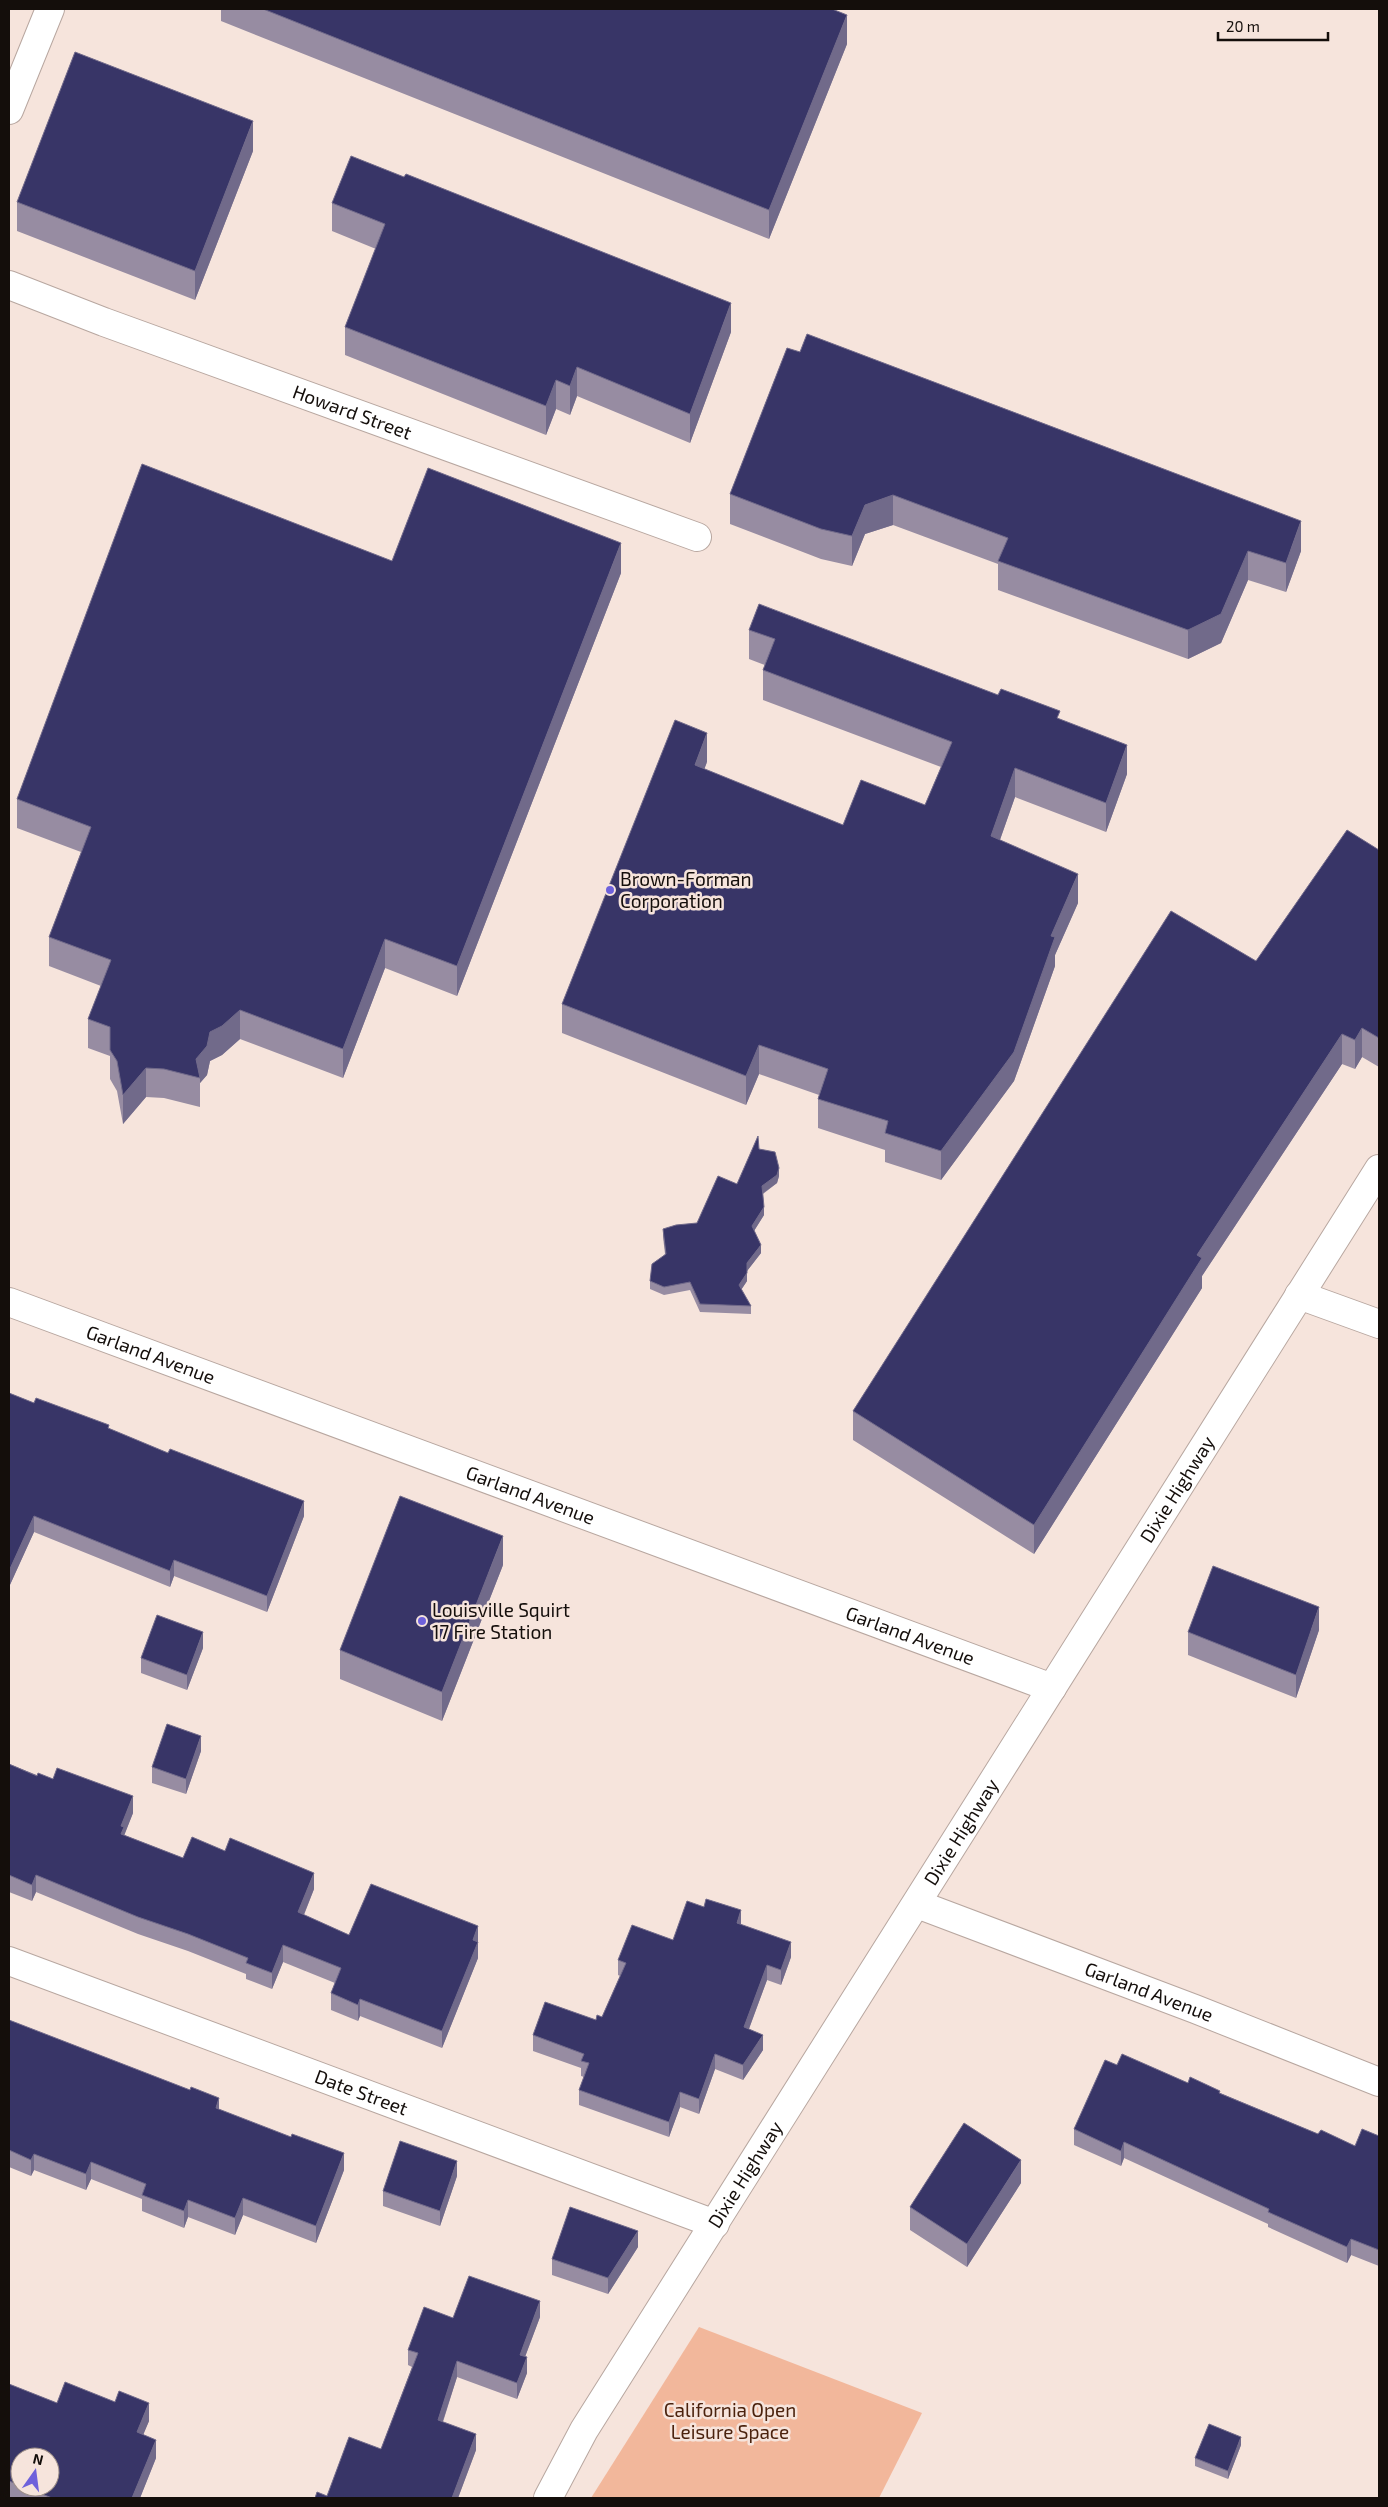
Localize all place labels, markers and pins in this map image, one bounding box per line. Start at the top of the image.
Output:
place label: Brown-Forman Corporation [620,867,752,912]
marker: Brown-Forman Corporation [604,884,616,896]
place label: Louisville Squirt 17 Fire Station [432,1598,570,1643]
marker: Louisville Squirt 17 Fire Station [416,1615,428,1627]

